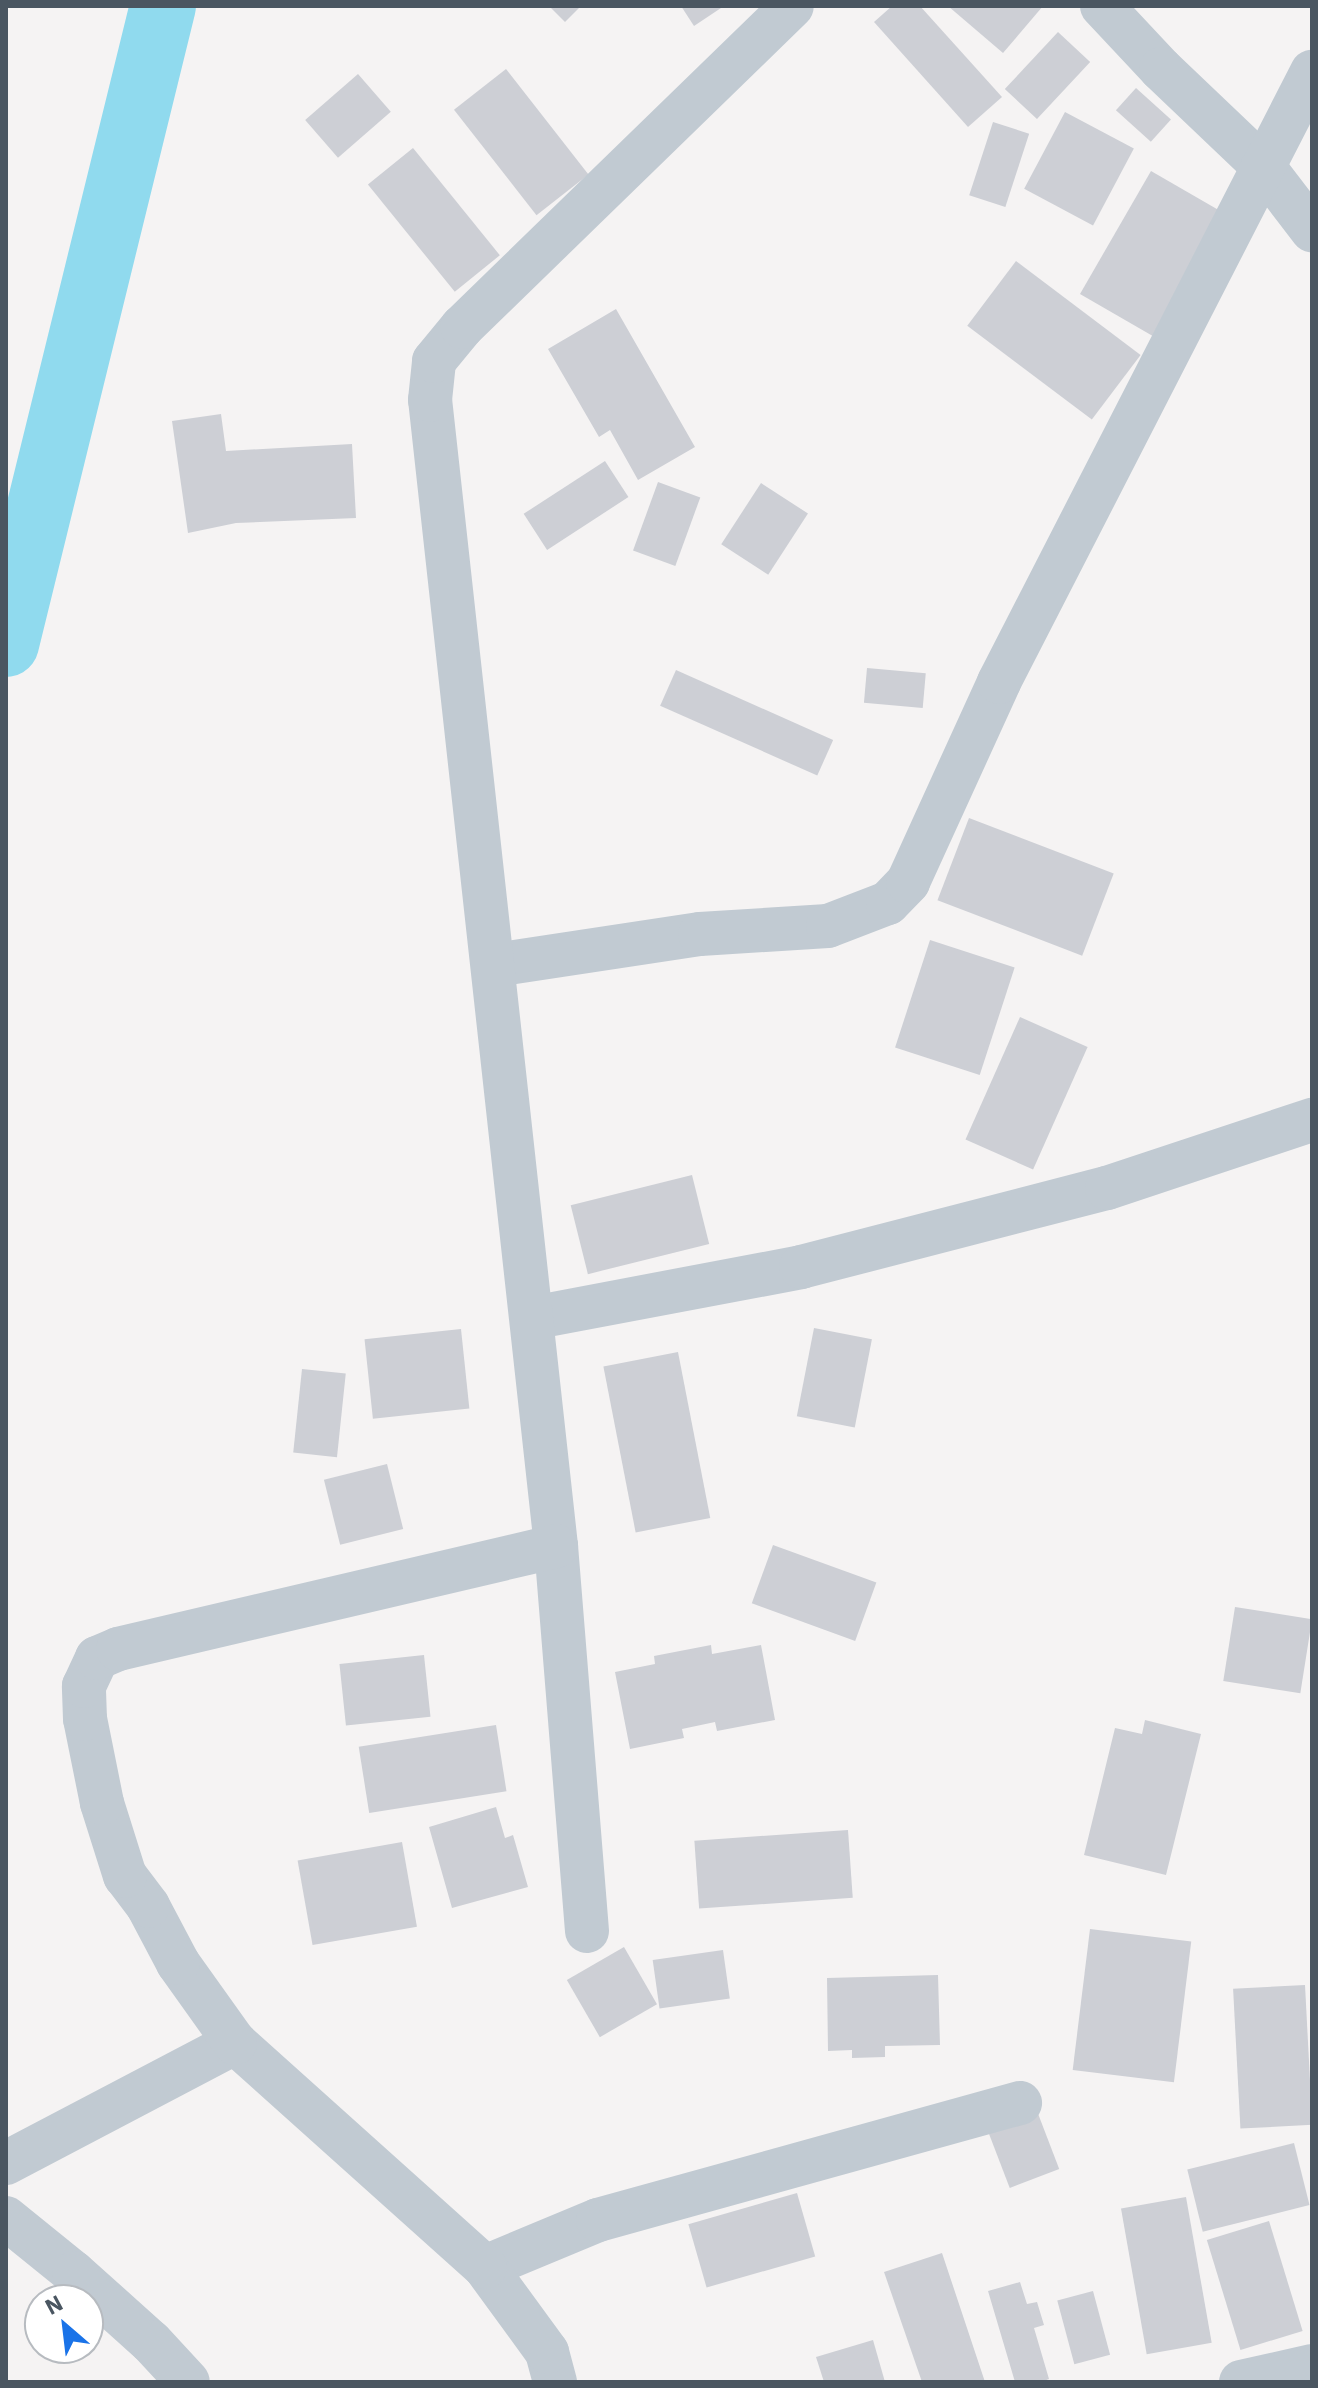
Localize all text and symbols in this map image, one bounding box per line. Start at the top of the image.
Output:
north arrow [24,2284,104,2364]
text: N [40,2288,67,2321]

